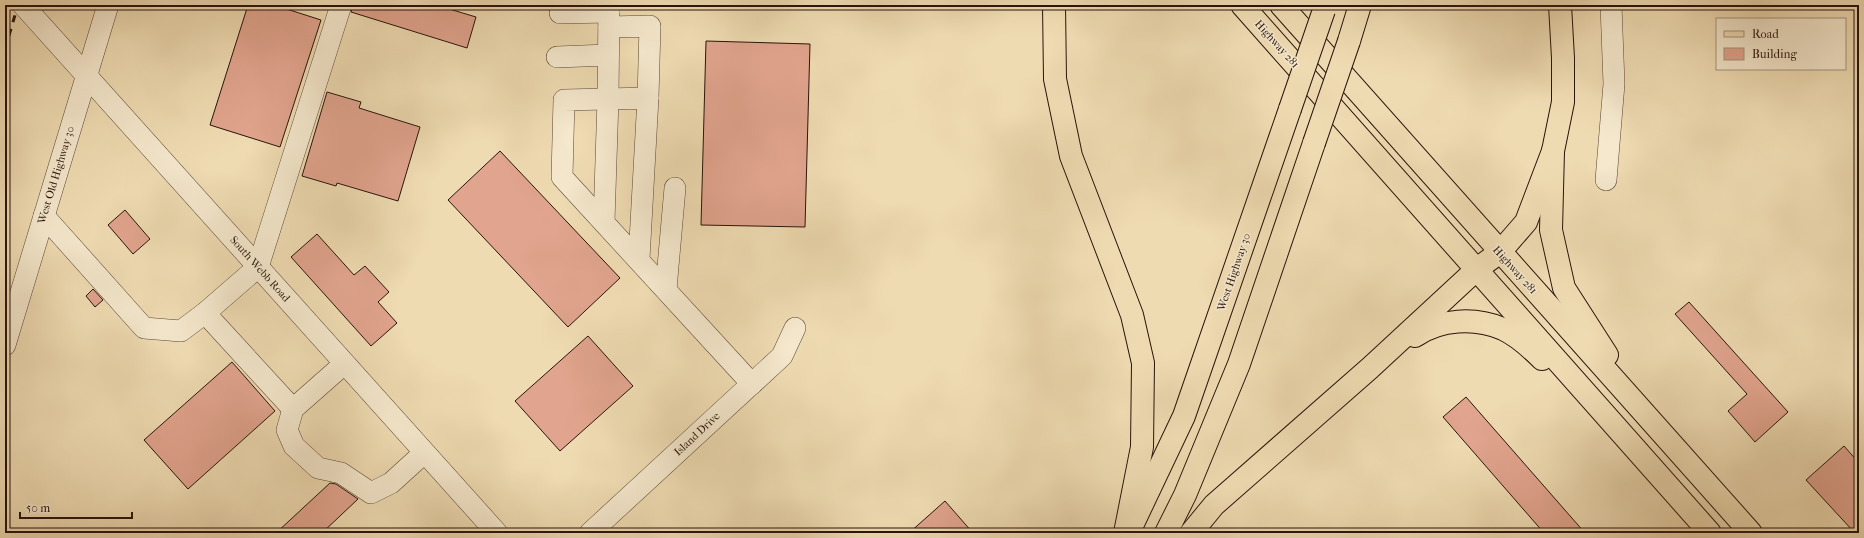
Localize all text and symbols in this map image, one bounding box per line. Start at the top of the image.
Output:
street label: Highway 281 [1252,17,1302,71]
legend [1716,18,1846,70]
text: Road [1752,27,1779,41]
text: Building [1752,47,1797,61]
street label: West Old Highway 30 [35,125,77,226]
street label: West Highway 30 [1214,231,1253,314]
street label: South Webb Road [227,234,293,305]
street label: Highway 281 [1490,243,1540,297]
street label: Island Drive [671,409,723,459]
scale bar [20,494,132,520]
text: 50 m [26,501,50,515]

